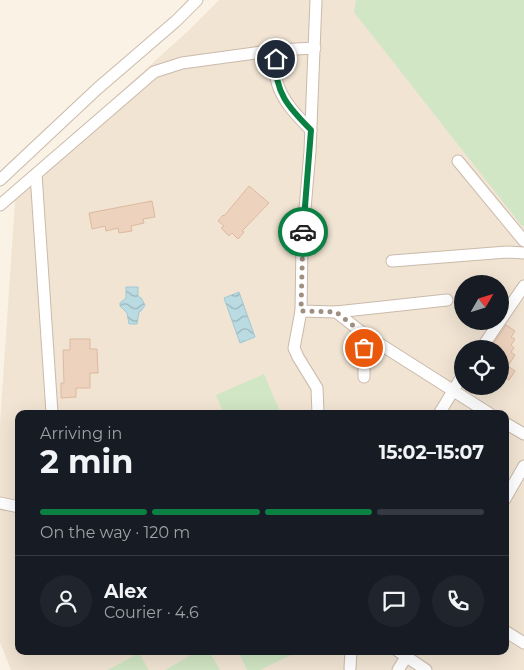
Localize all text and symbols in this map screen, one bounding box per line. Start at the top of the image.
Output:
pin [255,38,297,80]
icon: home [262,45,290,73]
courier [278,207,328,257]
icon: car [289,218,317,246]
north arrow [454,275,509,330]
map controls [454,275,509,395]
pin [343,327,385,369]
icon: bag [350,334,378,362]
button: locate [454,340,509,395]
text: Arriving in [40,424,122,443]
text: 15:02–15:07 [379,441,484,464]
text: 2 min [40,442,133,481]
text: On the way · 120 m [40,523,190,542]
button: person [40,575,92,627]
button: chat [368,575,420,627]
button: phone [432,575,484,627]
text: Alex [104,580,147,603]
text: Courier · 4.6 [104,603,199,622]

